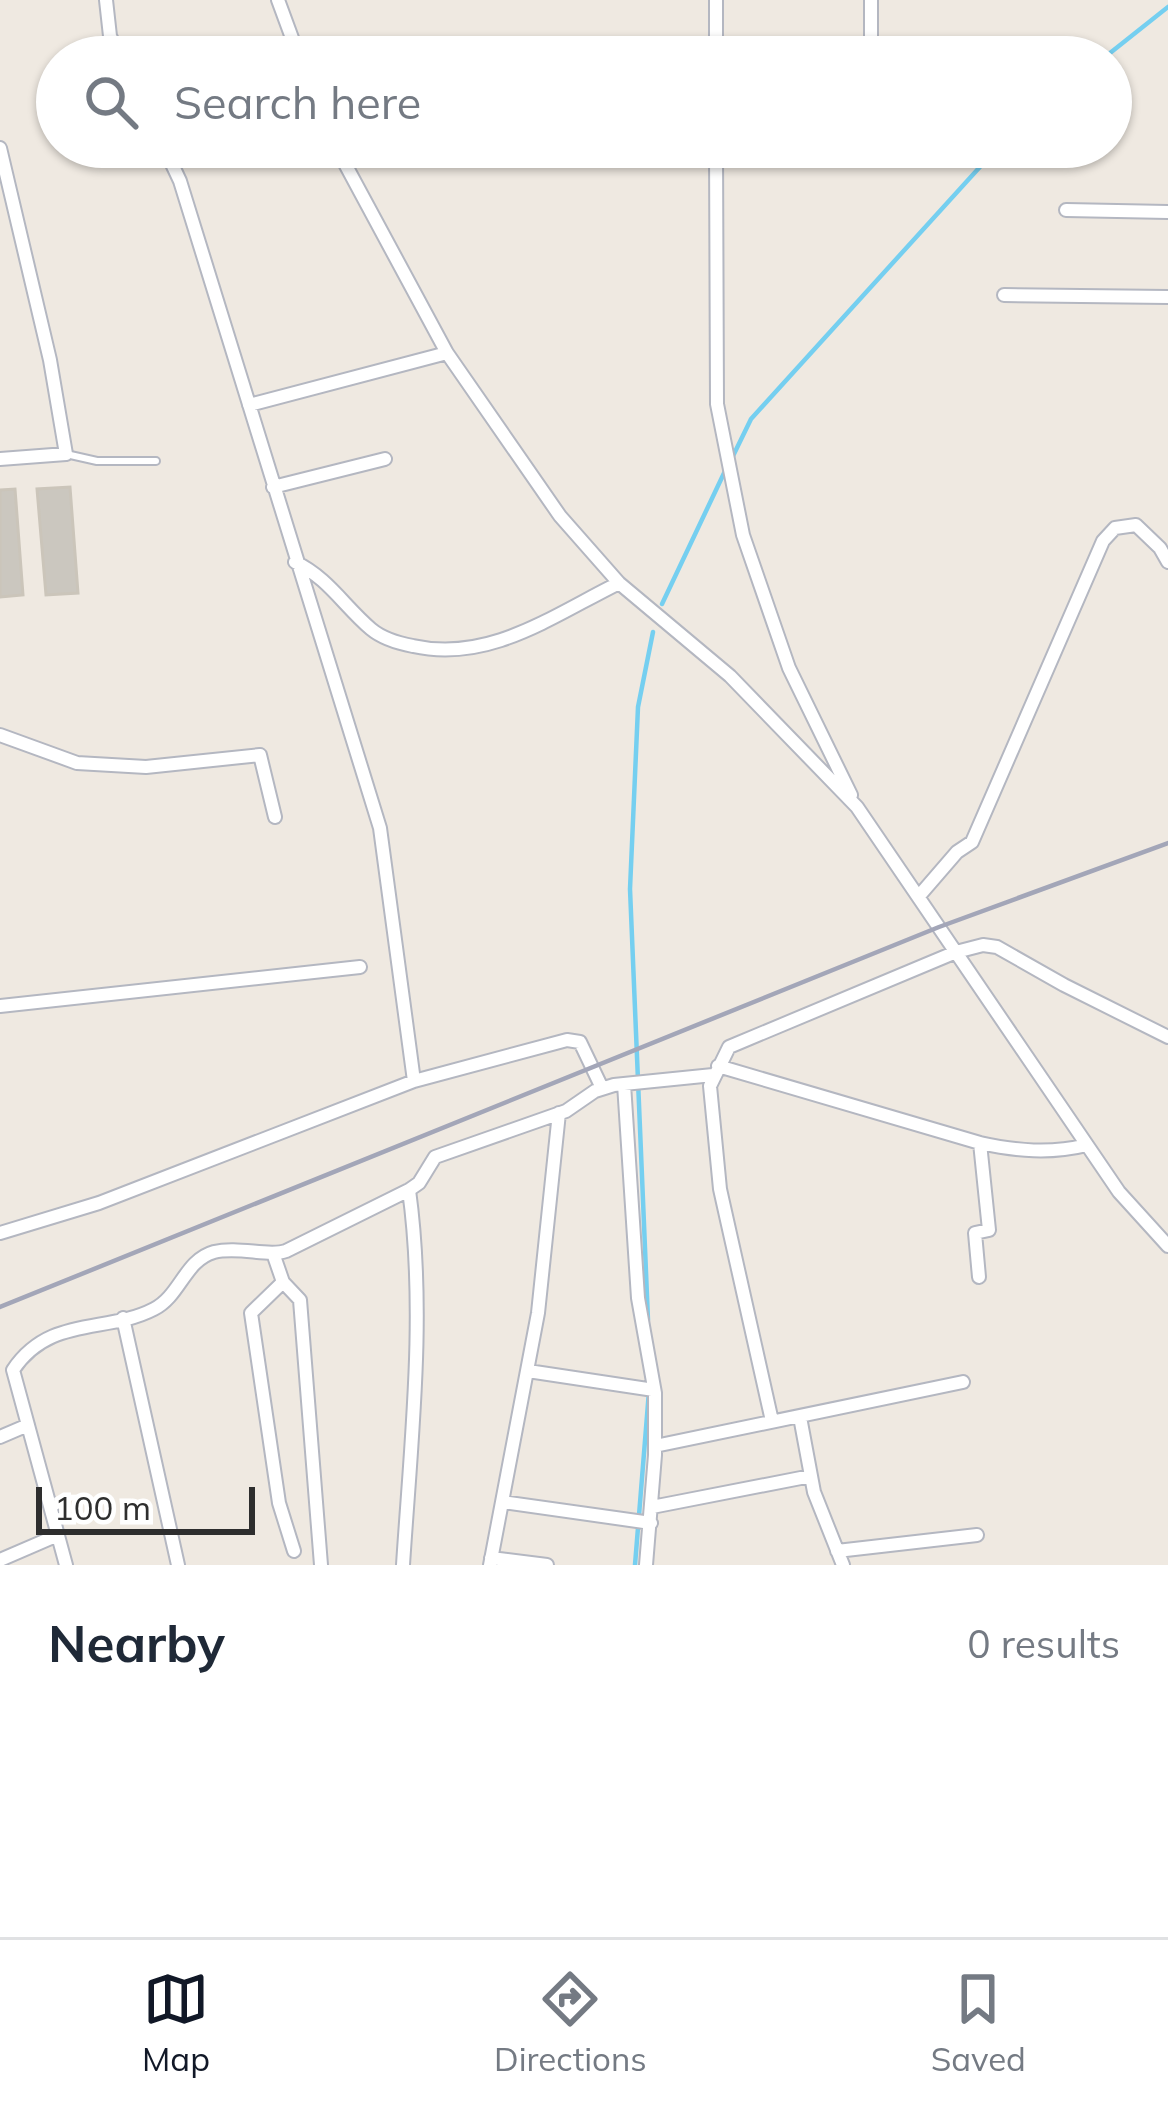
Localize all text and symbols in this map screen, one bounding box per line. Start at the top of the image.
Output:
search box [36,36,1132,168]
icon: search [78,69,144,135]
text: Search here [174,74,421,130]
scale bar [36,1481,255,1534]
text: 100 m [54,1487,151,1528]
text: Nearby [48,1611,225,1675]
text: 0 results [967,1619,1120,1668]
tab: Map [142,1966,210,2079]
tab: Directions [494,1966,647,2079]
tab: Saved [931,1966,1026,2079]

